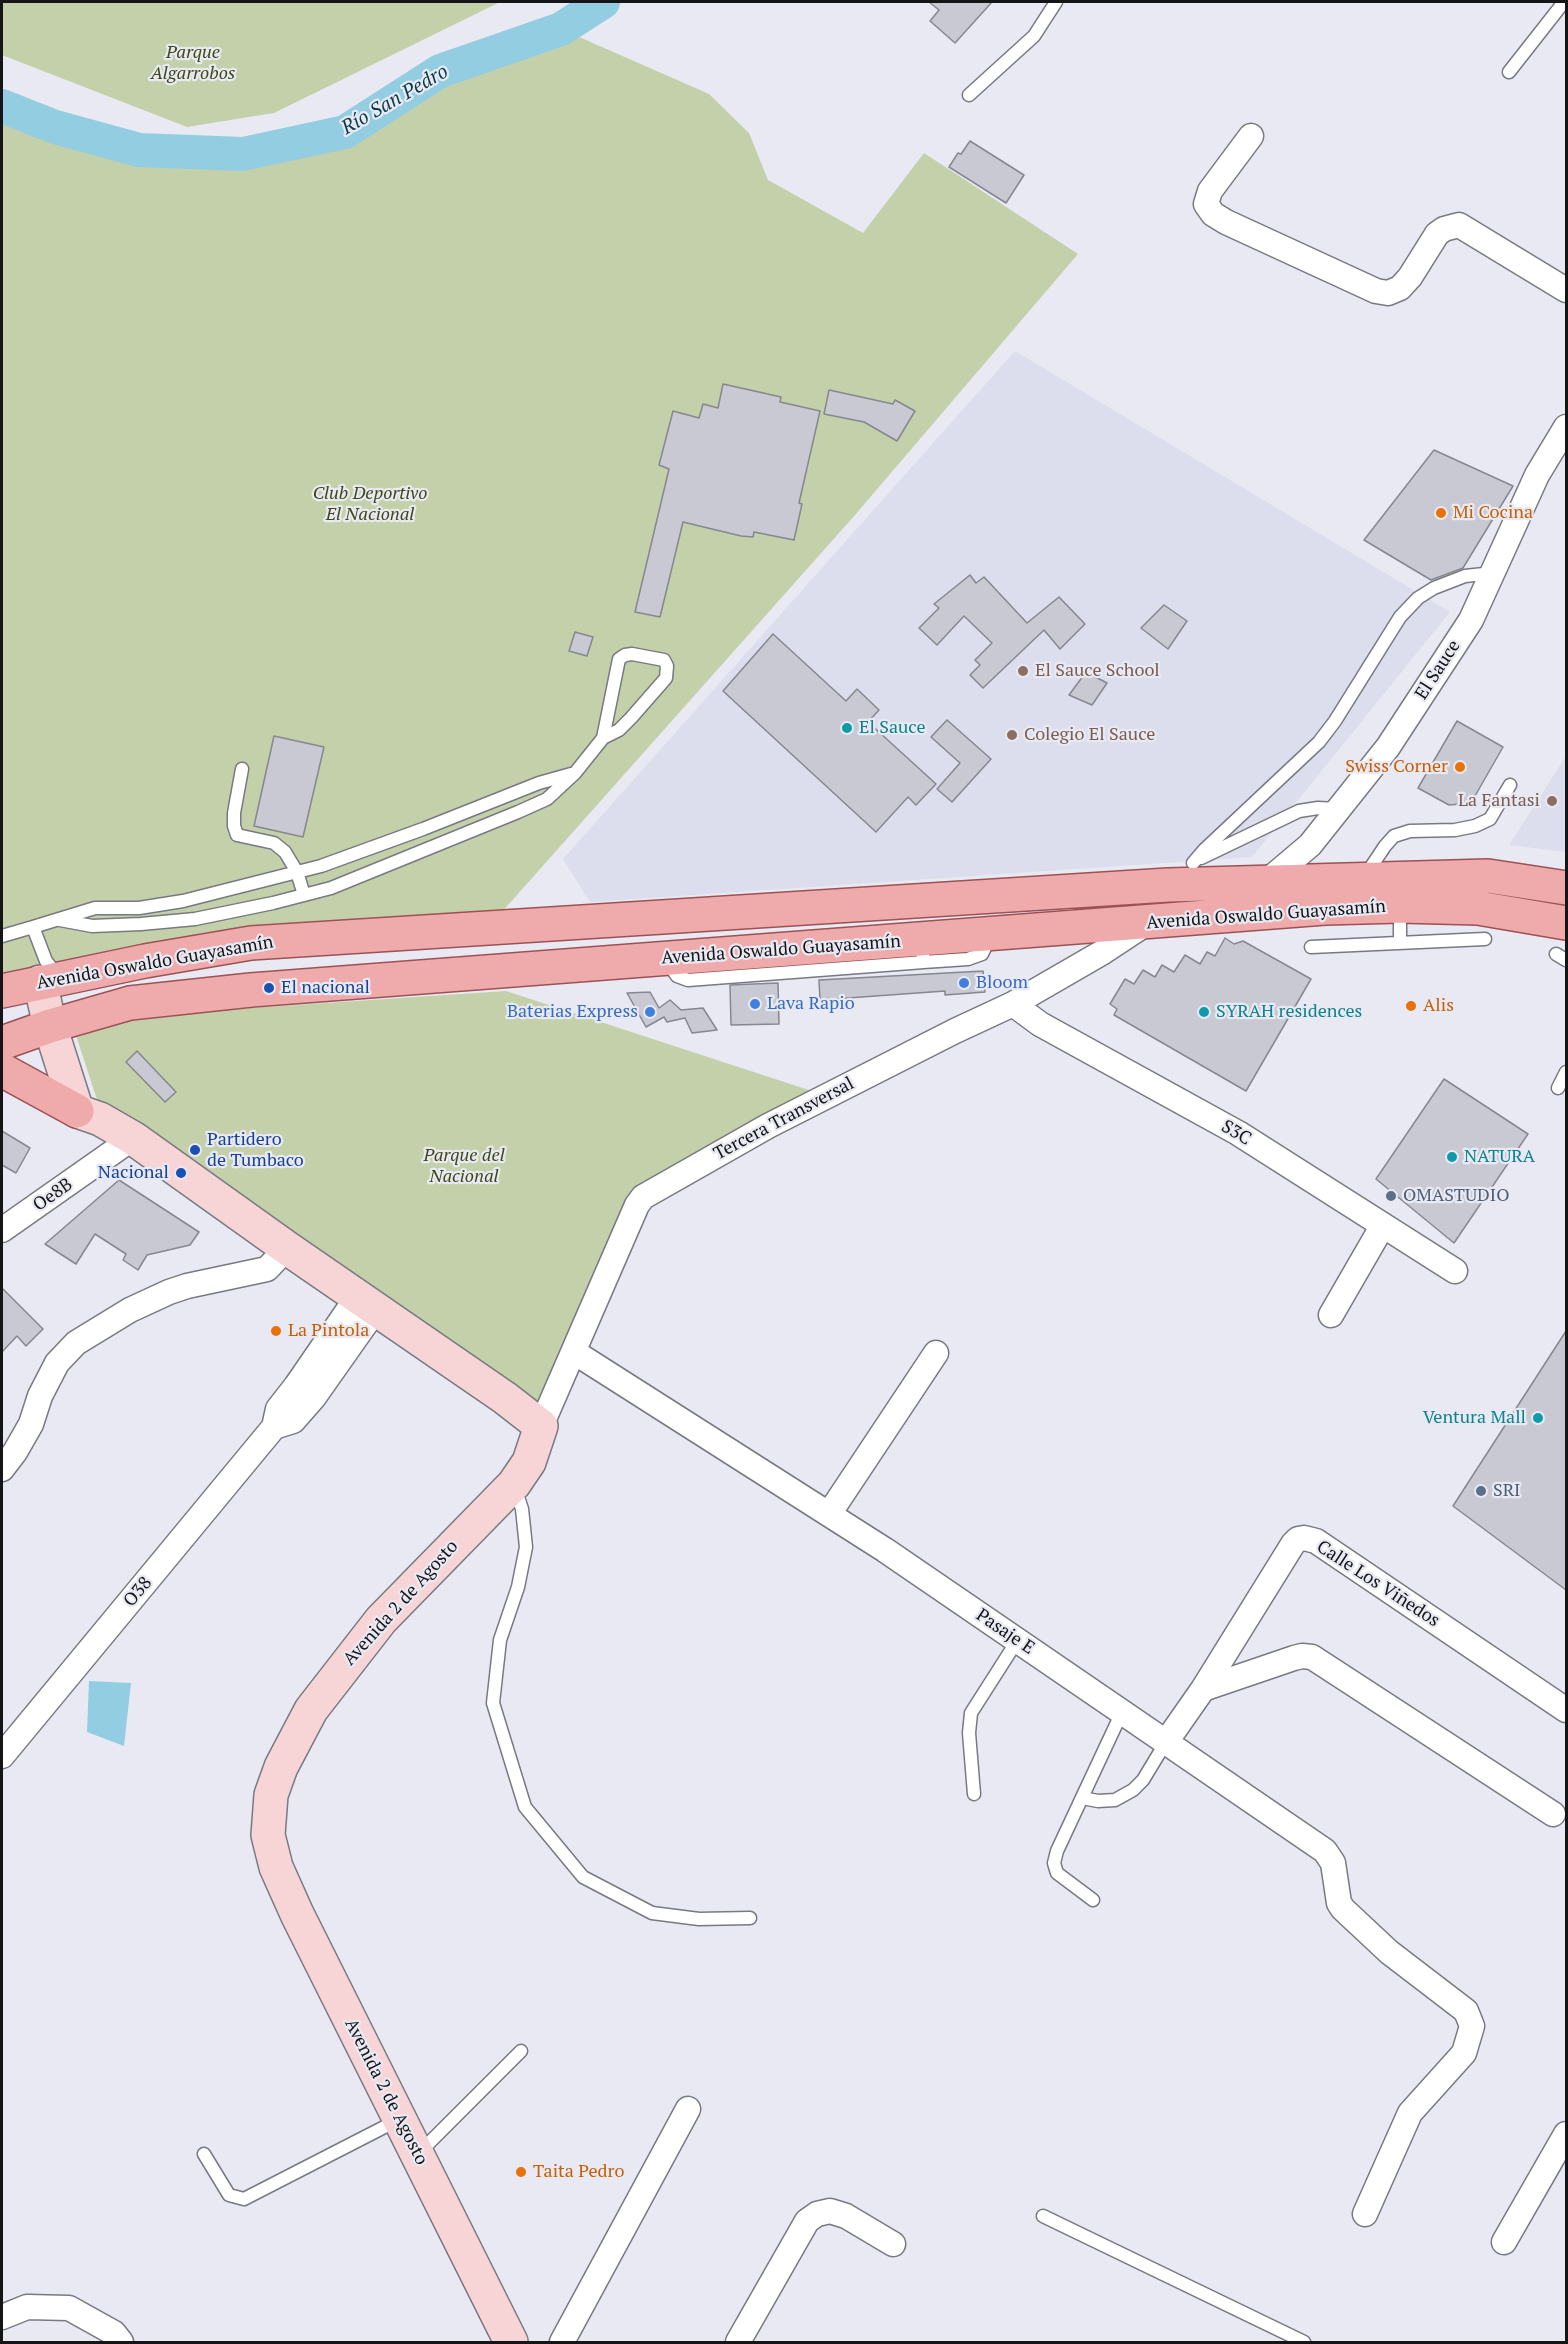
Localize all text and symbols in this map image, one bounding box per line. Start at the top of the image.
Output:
park label: Parque Algarrobos [151,42,235,84]
water label: Río San Pedro [337,60,453,140]
park label: Club Deportivo El Nacional [313,483,427,526]
place label: Mi Cocina [1453,502,1533,524]
marker: Mi Cocina [1434,506,1448,520]
street label: El Sauce [1411,636,1465,704]
place label: El Sauce School [1035,660,1160,682]
marker: El Sauce School [1016,664,1030,678]
place label: El Sauce [859,717,925,739]
marker: El Sauce [840,721,854,735]
place label: Colegio El Sauce [1024,724,1155,746]
marker: Colegio El Sauce [1005,728,1019,742]
place label: Swiss Corner [1345,756,1448,778]
marker: Swiss Corner [1453,760,1467,774]
place label: La Fantasi [1458,790,1540,812]
marker: La Fantasi [1545,794,1559,808]
street label: Avenida Oswaldo Guayasamín [1146,896,1386,934]
street label: Avenida Oswaldo Guayasamín [661,931,901,969]
street label: Avenida Oswaldo Guayasamín [35,932,275,994]
place label: Bloom [976,972,1028,994]
marker: Bloom [957,976,971,990]
place label: El nacional [281,977,370,999]
marker: El nacional [262,981,276,995]
place label: Lava Rapio [767,993,855,1015]
place label: Alis [1423,995,1454,1017]
marker: Lava Rapio [748,997,762,1011]
marker: Alis [1404,999,1418,1013]
place label: Baterias Express [507,1001,638,1023]
place label: SYRAH residences [1216,1001,1362,1023]
marker: Baterias Express [643,1005,657,1019]
marker: SYRAH residences [1197,1005,1211,1019]
street label: Tercera Transversal [710,1073,858,1165]
street label: S3C [1217,1116,1255,1150]
place label: Partidero de Tumbaco [207,1129,304,1172]
marker: Partidero de Tumbaco [188,1143,202,1157]
park label: Parque del Nacional [423,1145,505,1188]
place label: NATURA [1464,1146,1535,1168]
marker: NATURA [1445,1150,1459,1164]
place label: Nacional [98,1162,169,1184]
marker: Nacional [174,1166,188,1180]
street label: Oe8B [29,1174,77,1216]
place label: OMASTUDIO [1403,1185,1510,1207]
marker: OMASTUDIO [1384,1189,1398,1203]
place label: La Pintola [288,1320,369,1342]
marker: La Pintola [269,1324,283,1338]
place label: Ventura Mall [1423,1407,1526,1429]
marker: Ventura Mall [1531,1411,1545,1425]
place label: SRI [1493,1480,1520,1502]
marker: SRI [1474,1484,1488,1498]
street label: Avenida 2 de Agosto [339,1536,463,1670]
street label: Calle Los Viñedos [1313,1536,1443,1632]
street label: O38 [119,1573,157,1611]
street label: Pasaje E [972,1605,1038,1659]
street label: Avenida 2 de Agosto [340,2015,432,2169]
place label: Taita Pedro [533,2161,624,2183]
marker: Taita Pedro [514,2165,528,2179]

